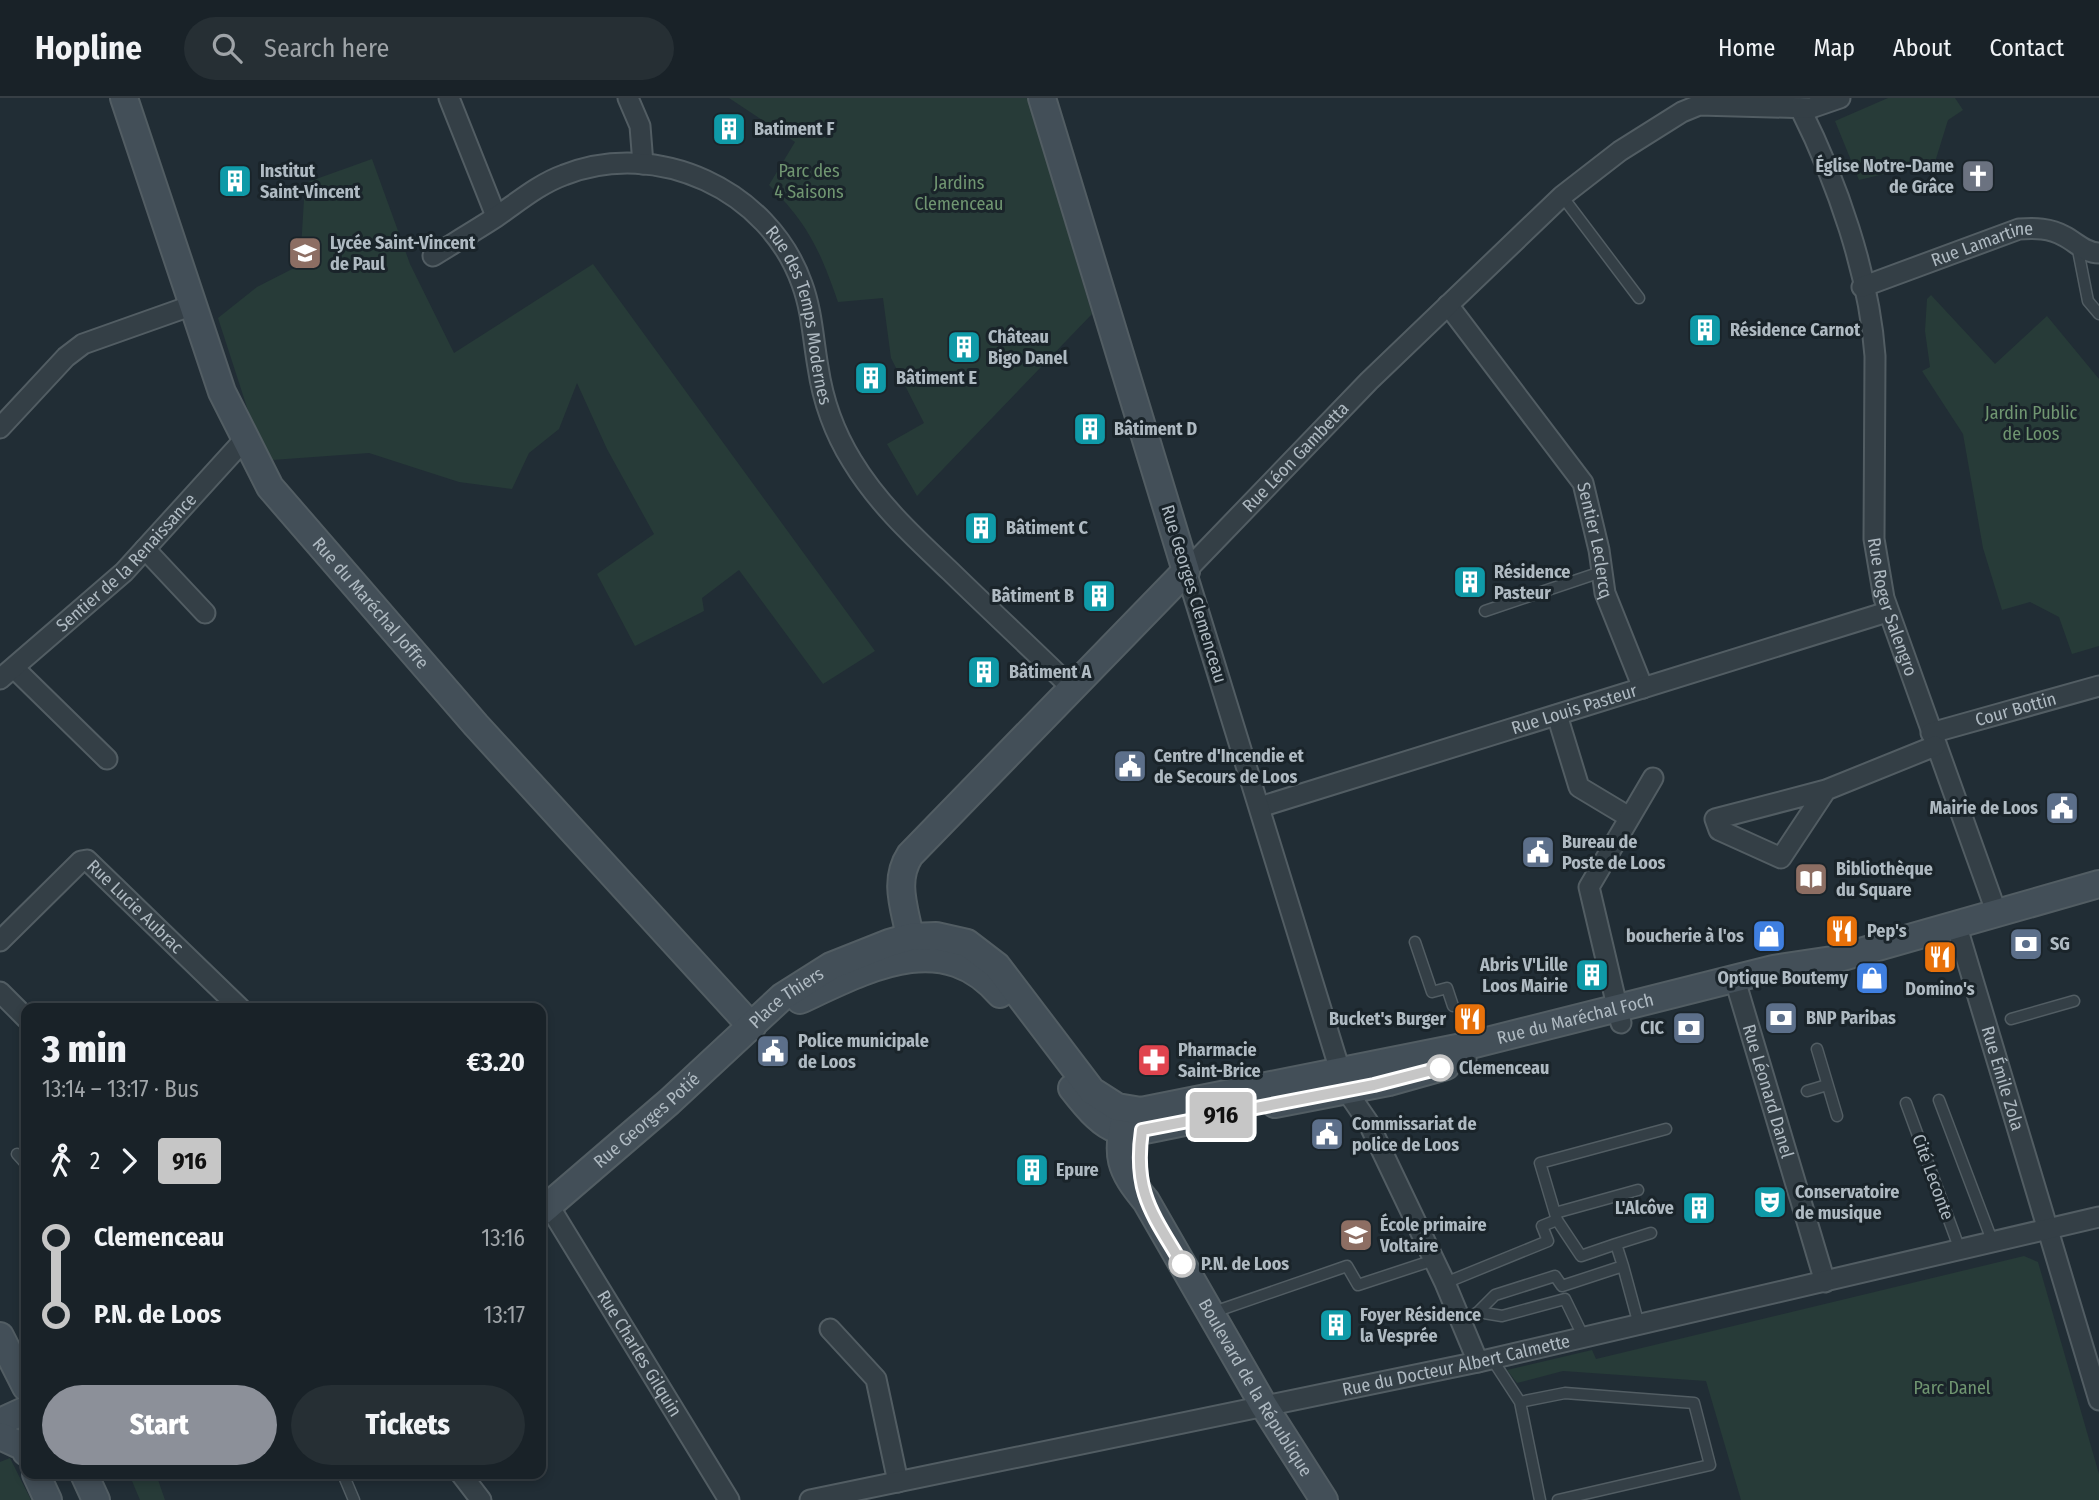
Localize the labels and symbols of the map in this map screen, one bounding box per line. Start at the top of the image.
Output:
building icon: Batiment F [710,110,748,148]
place label: Batiment F [754,118,834,140]
place label: Église Notre-Dame de Grâce [1816,154,1954,198]
church icon: Église Notre-Dame de Grâce [1959,157,1997,195]
place label: Institut Saint-Vincent [260,160,361,203]
park label: Parc des 4 Saisons [774,160,844,203]
building icon: Institut Saint-Vincent [216,162,254,200]
park label: Jardins Clemenceau [914,172,1004,215]
street label: Rue Lamartine [1928,217,2033,271]
street label: Rue des Temps Modernes [761,221,837,407]
place label: Lycée Saint-Vincent de Paul [330,232,476,275]
school or university icon: Lycée Saint-Vincent de Paul [286,234,324,272]
building icon: Résidence Carnot [1686,311,1724,349]
place label: Résidence Carnot [1730,319,1861,341]
place label: Château Bigo Danel [988,326,1068,369]
building icon: Château Bigo Danel [945,328,983,366]
building icon: Bâtiment E [852,359,890,397]
place label: Bâtiment E [896,367,977,389]
street label: Rue Léon Gambetta [1238,398,1354,517]
park label: Jardin Public de Loos [1985,402,2077,445]
building icon: Bâtiment D [1071,410,1109,448]
place label: Bâtiment D [1114,418,1197,440]
street label: Sentier Leclercq [1572,480,1617,602]
street label: Sentier de la Renaissance [52,489,201,637]
street label: Rue Georges Clemenceau [1156,502,1232,686]
building icon: Bâtiment C [962,509,1000,547]
place label: Bâtiment C [1006,517,1088,539]
street label: Rue du Maréchal Joffre [308,533,434,674]
street label: Rue Roger Salengro [1863,536,1922,679]
place label: Résidence Pasteur [1494,561,1571,604]
building icon: Résidence Pasteur [1451,563,1489,601]
building icon: Bâtiment B [1080,577,1118,615]
place label: Bâtiment B [992,585,1074,607]
building icon: Bâtiment A [965,653,1003,691]
place label: Bâtiment A [1009,661,1091,683]
street label: Rue Louis Pasteur [1509,679,1640,739]
street label: Cour Bottin [1973,687,2059,731]
place label: Centre d'Incendie et de Secours de Loos [1154,745,1305,788]
public building icon: Centre d'Incendie et de Secours de Loos [1111,747,1149,785]
public building icon: Mairie de Loos [2043,789,2081,827]
place label: Mairie de Loos [1930,797,2038,819]
place label: Bureau de Poste de Loos [1562,831,1666,874]
public building icon: Bureau de Poste de Loos [1519,833,1557,871]
street label: Rue Lucie Aubrac [82,855,188,958]
place label: Bibliothèque du Square [1836,858,1933,901]
library icon: Bibliothèque du Square [1792,860,1830,898]
restaurant icon: Pep's [1823,912,1861,950]
shop icon: boucherie à l'os [1750,917,1788,955]
place label: Pep's [1867,920,1907,942]
place label: boucherie à l'os [1626,925,1744,947]
bank icon: SG [2007,925,2045,963]
place label: SG [2050,933,2070,955]
restaurant icon: Domino's [1921,938,1959,976]
place label: Abris V'Lille Loos Mairie [1479,954,1568,997]
building icon: Abris V'Lille Loos Mairie [1573,956,1611,994]
shop icon: Optique Boutemy [1853,959,1891,997]
street label: Place Thiers [744,962,828,1033]
place label: Optique Boutemy [1718,967,1848,989]
place label: Domino's [1905,978,1975,1000]
street label: Rue du Maréchal Foch [1495,988,1656,1049]
bank icon: BNP Paribas [1762,999,1800,1037]
restaurant icon: Bucket's Burger [1451,1000,1489,1038]
place label: BNP Paribas [1806,1007,1896,1029]
place label: Bucket's Burger [1329,1008,1446,1030]
bank icon: CIC [1670,1009,1708,1047]
place label: CIC [1640,1017,1665,1039]
street label: Rue Léonard Danel [1738,1022,1799,1161]
street label: Rue Émile Zola [1976,1023,2029,1133]
place label: Police municipale de Loos [798,1030,929,1073]
public building icon: Police municipale de Loos [754,1032,792,1070]
place label: Pharmacie Saint-Brice [1178,1039,1261,1082]
pharmacy icon: Pharmacie Saint-Brice [1135,1041,1173,1079]
marker: Clemenceau [1427,1055,1453,1081]
place label: Clemenceau [1459,1057,1549,1079]
street label: Rue Georges Potié [589,1068,704,1173]
line badge: 916 [1181,1092,1261,1138]
place label: Commissariat de police de Loos [1352,1113,1477,1156]
public building icon: Commissariat de police de Loos [1308,1115,1346,1153]
street label: Cité Leconte [1907,1131,1959,1223]
building icon: Epure [1013,1151,1051,1189]
place label: Epure [1056,1159,1099,1181]
place label: Conservatoire de musique [1795,1181,1899,1224]
theatre icon: Conservatoire de musique [1751,1183,1789,1221]
building icon: L'Alcôve [1680,1189,1718,1227]
place label: L'Alcôve [1615,1197,1674,1219]
place label: École primaire Voltaire [1379,1213,1487,1257]
school or university icon: École primaire Voltaire [1337,1216,1375,1254]
marker: P.N. de Loos [1169,1251,1195,1277]
place label: P.N. de Loos [1201,1253,1289,1275]
street label: Rue Charles Gilquin [592,1286,686,1421]
street label: Boulevard de la République [1194,1295,1317,1481]
place label: Foyer Résidence la Vesprée [1360,1304,1481,1347]
building icon: Foyer Résidence la Vesprée [1317,1306,1355,1344]
street label: Rue du Docteur Albert Calmette [1340,1330,1572,1401]
park label: Parc Danel [1913,1377,1991,1399]

